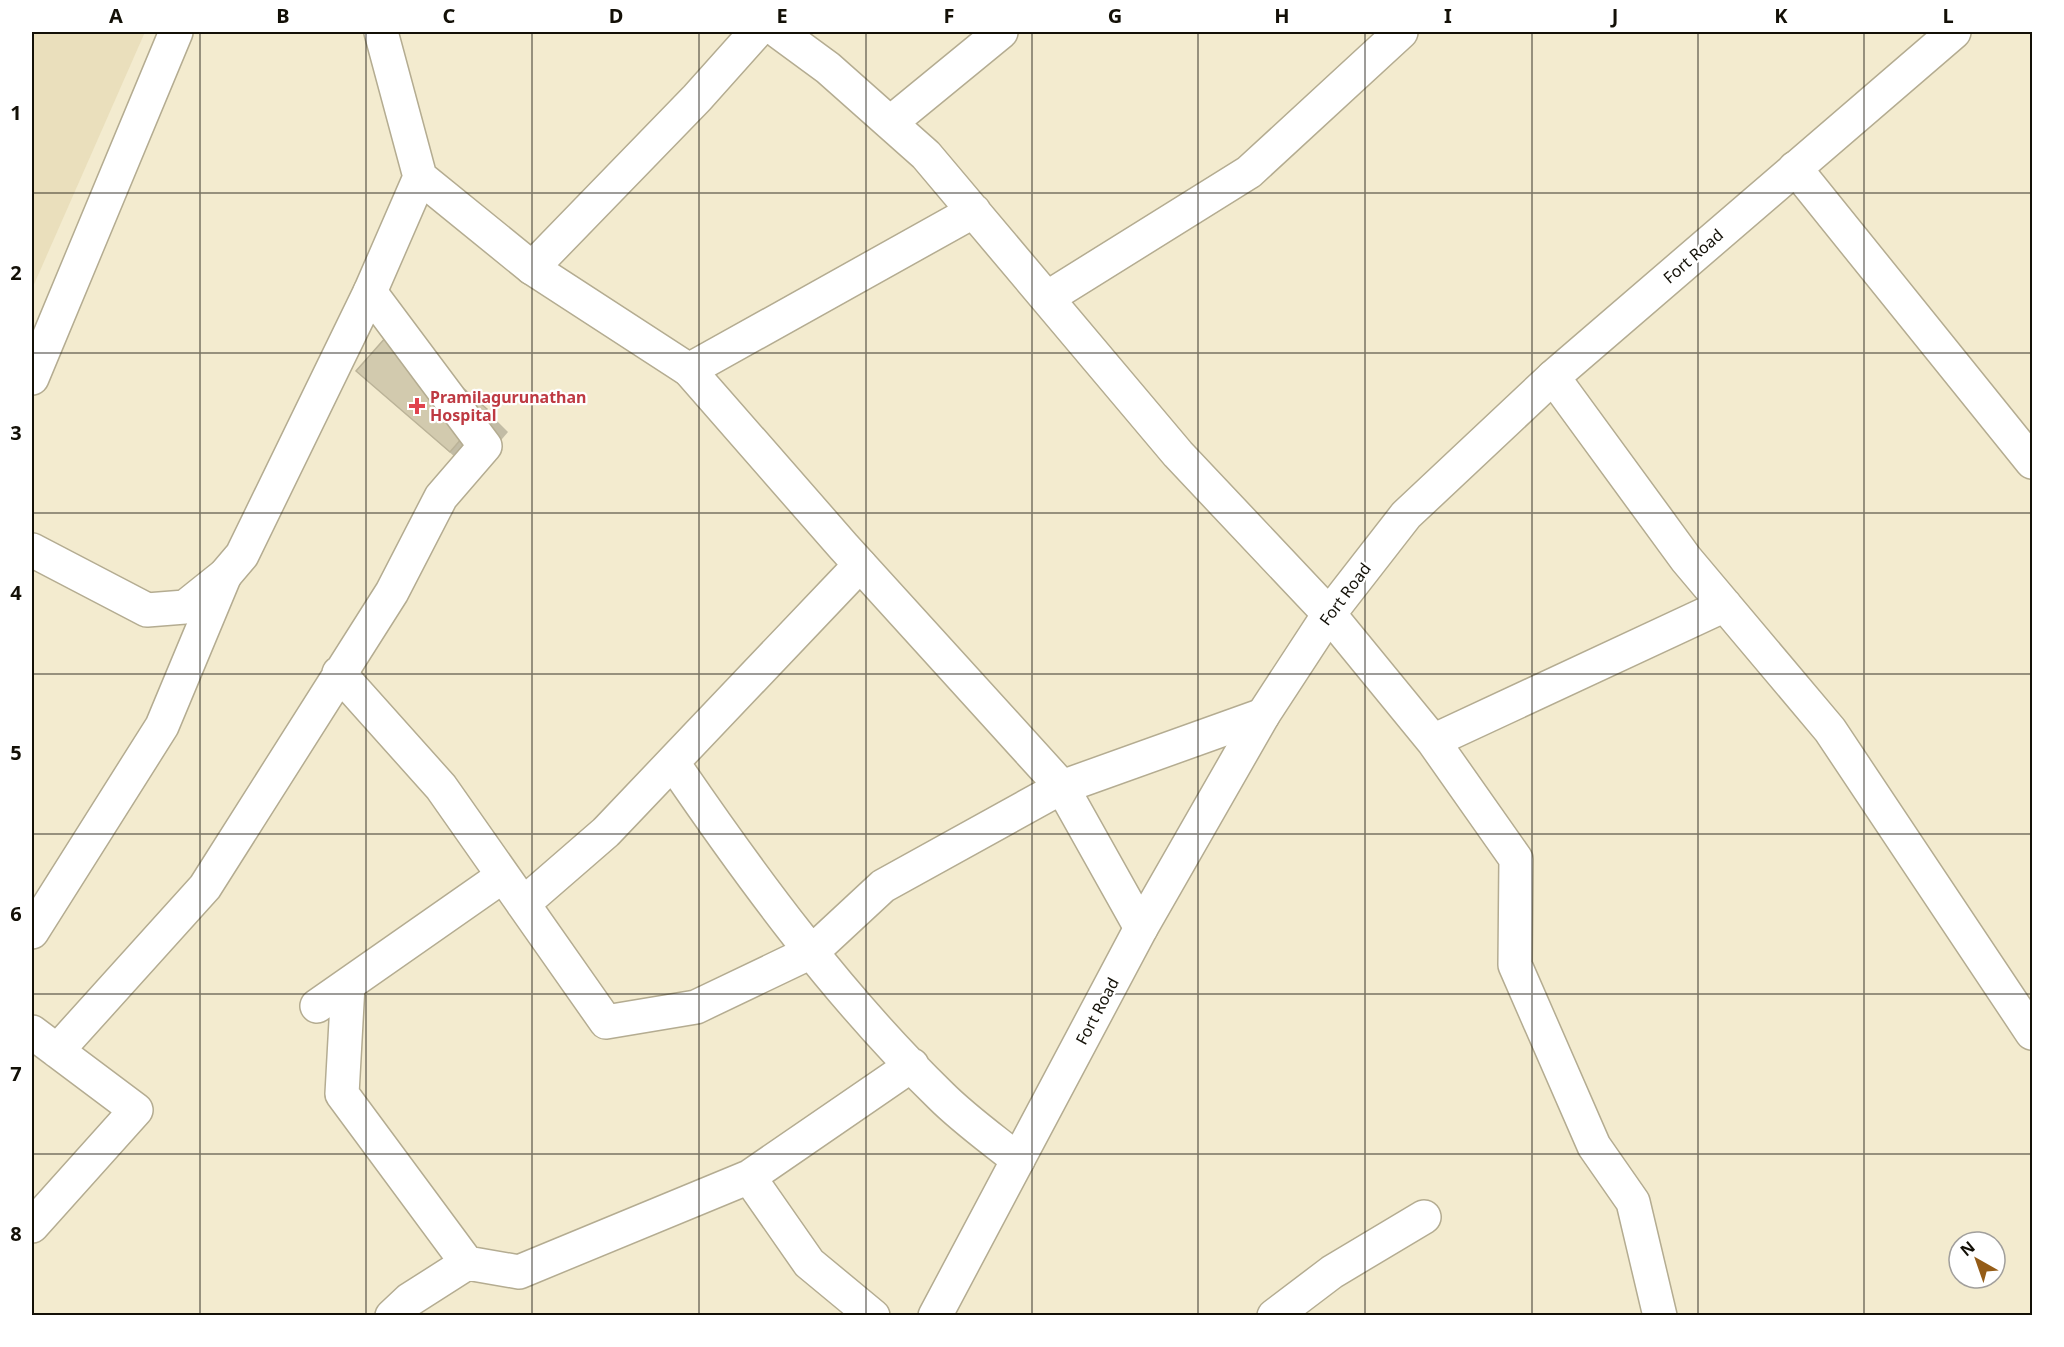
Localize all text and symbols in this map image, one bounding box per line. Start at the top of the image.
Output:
text: A [109,2,123,29]
text: B [276,2,290,29]
text: C [443,2,456,29]
text: D [609,2,623,29]
text: E [776,2,788,29]
text: F [944,2,954,29]
text: G [1108,2,1122,29]
text: H [1274,2,1290,29]
text: I [1444,2,1452,29]
text: J [1610,2,1618,29]
text: K [1774,2,1788,29]
text: L [1942,2,1954,29]
text: 1 [10,99,22,126]
street label: Fort Road [1658,224,1728,288]
text: 2 [10,259,22,286]
place label: Pramilagurunathan Hospital [430,386,586,426]
marker: Pramilagurunathan Hospital [408,397,426,415]
text: 3 [10,419,22,446]
street label: Fort Road [1314,558,1376,630]
text: 4 [10,579,22,606]
text: 5 [10,739,22,766]
text: 6 [10,900,22,927]
street label: Fort Road [1070,974,1124,1048]
text: 7 [10,1060,22,1087]
text: 8 [10,1220,22,1247]
north arrow [1947,1230,2007,1290]
text: N [1955,1236,1979,1261]

